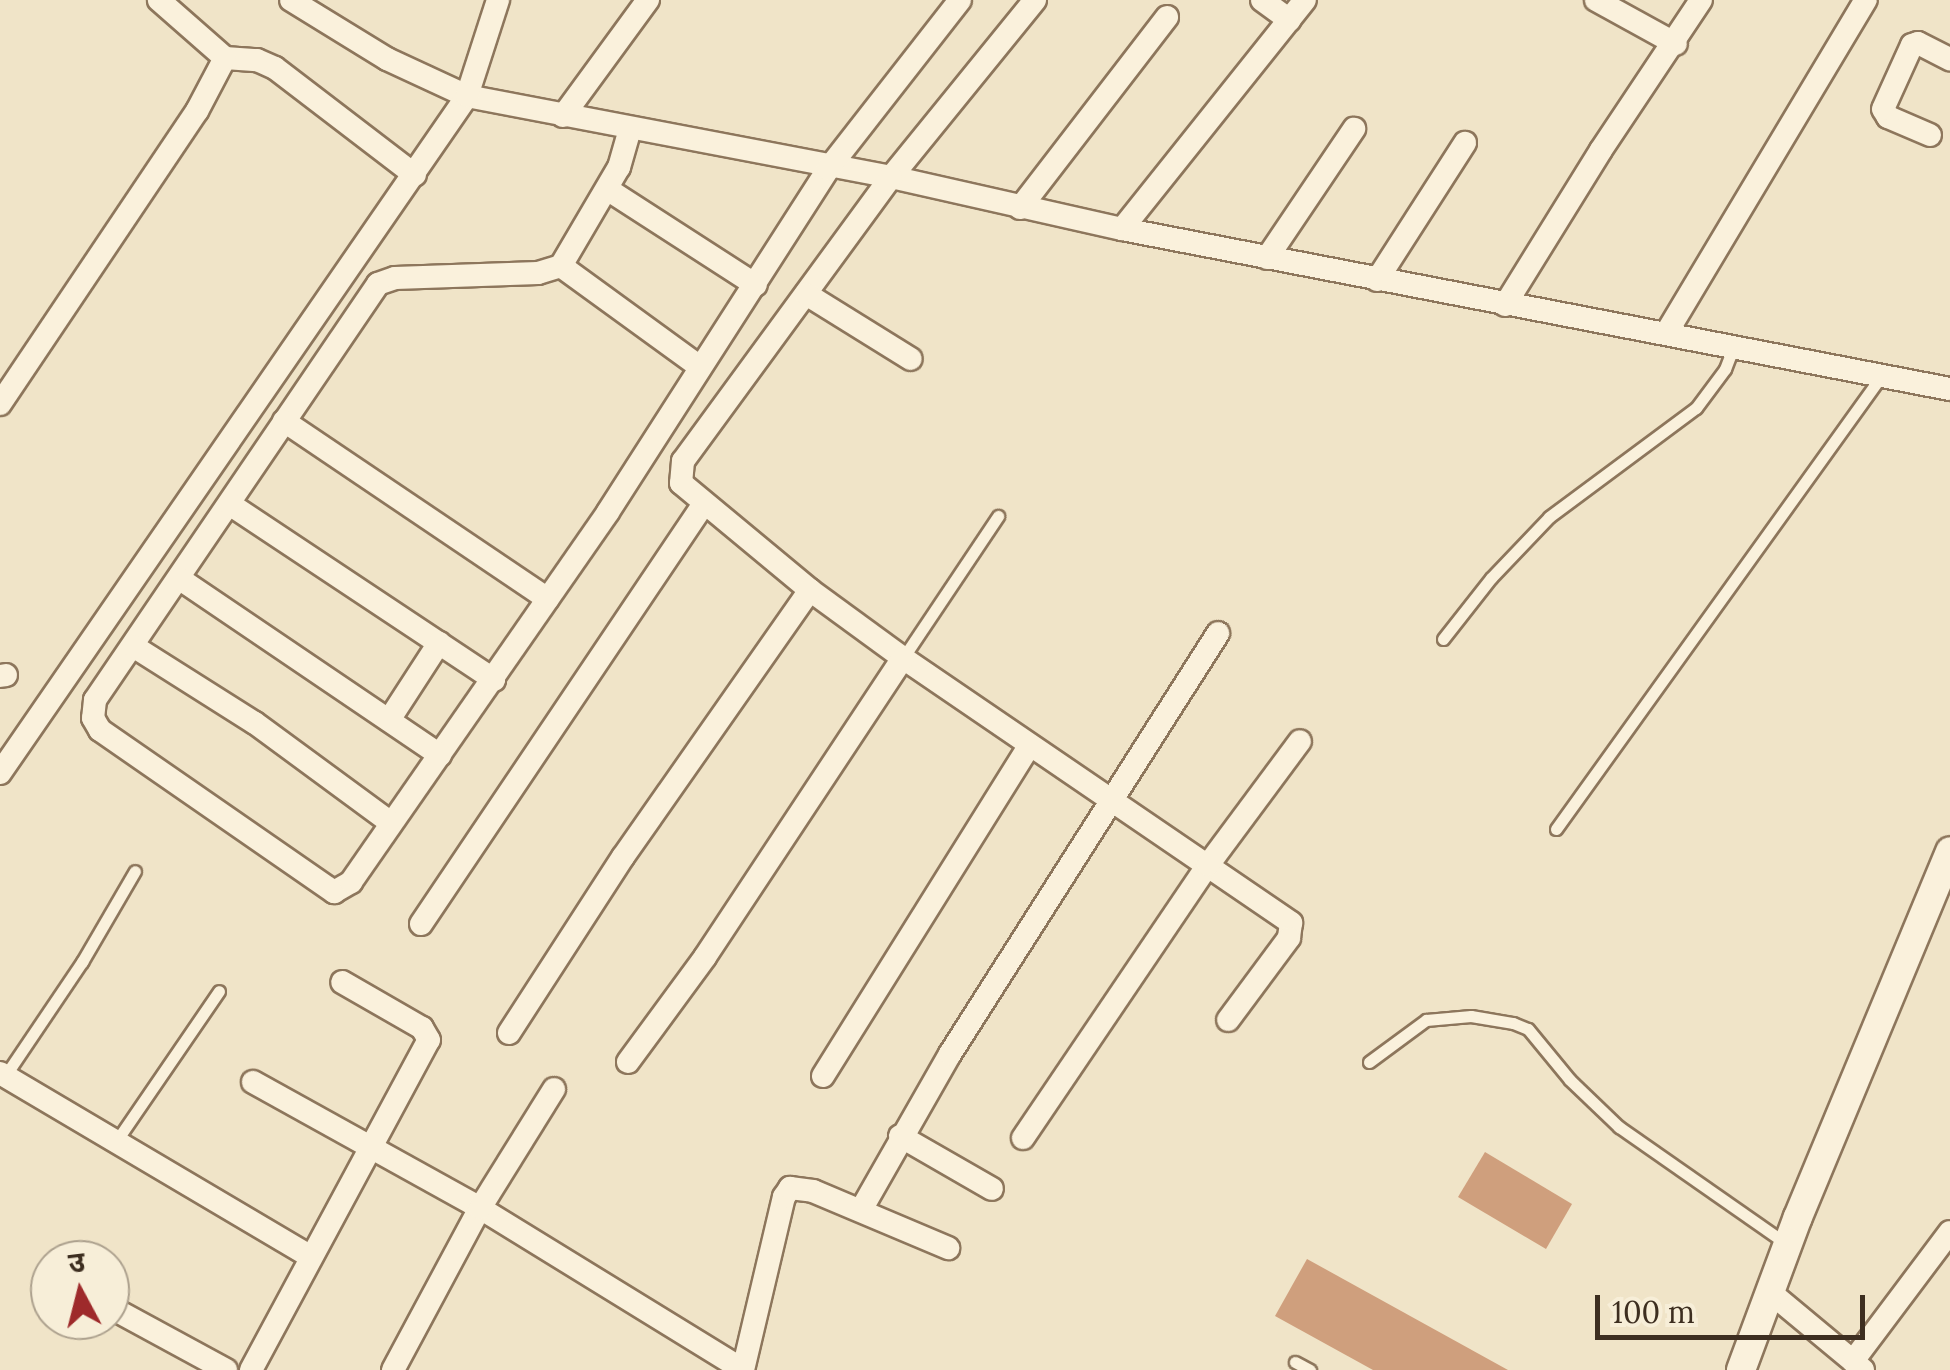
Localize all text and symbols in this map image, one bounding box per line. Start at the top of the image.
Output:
north arrow [30,1240,130,1340]
text: उ [66,1243,87,1281]
scale bar [1600,1275,1870,1337]
text: 100 m [1612,1293,1695,1331]

